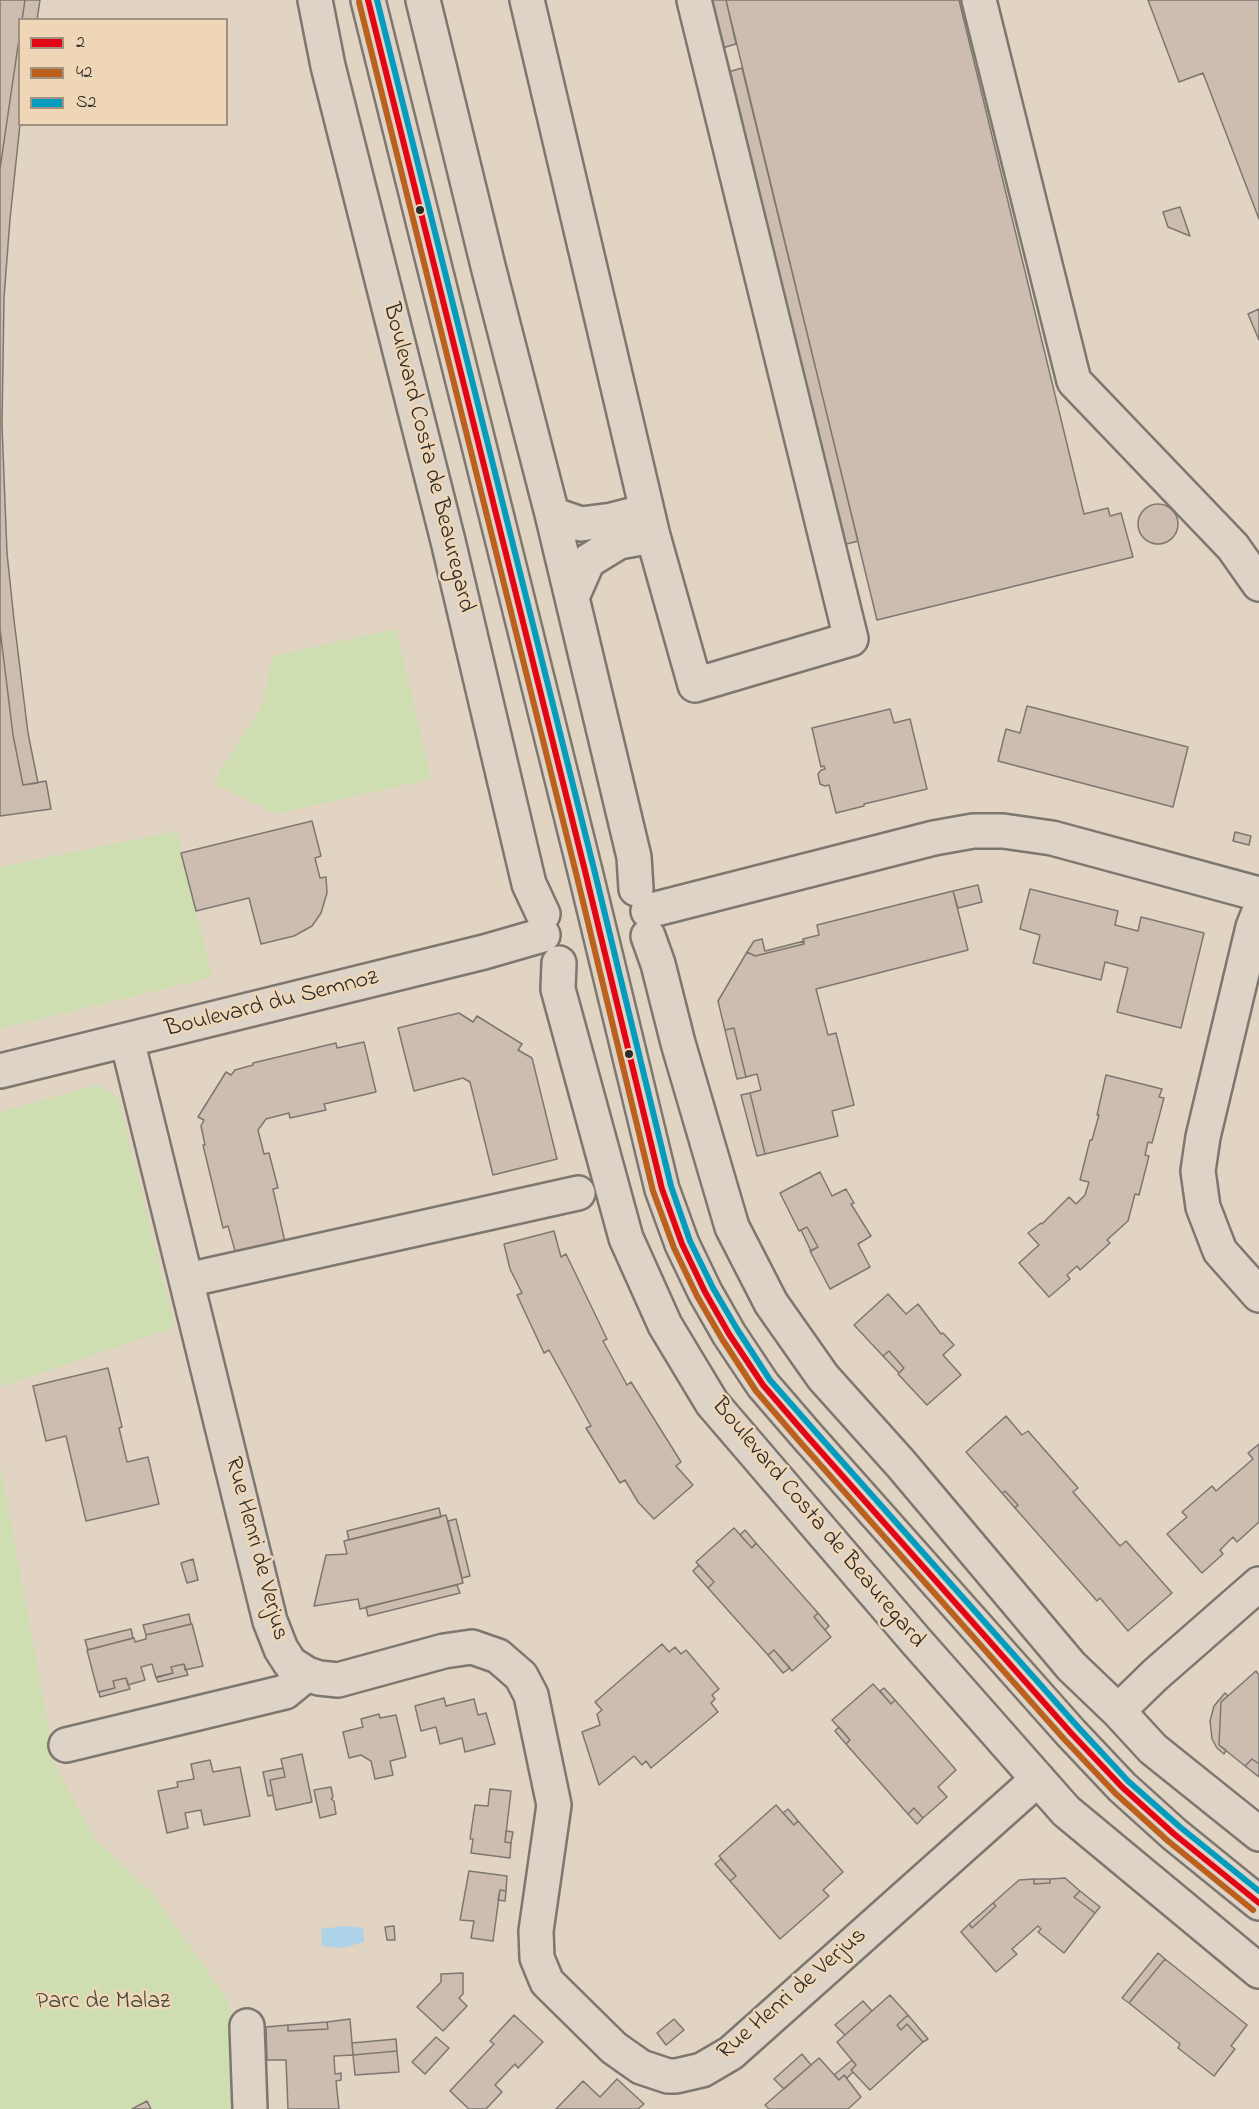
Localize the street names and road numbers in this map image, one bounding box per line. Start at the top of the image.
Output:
street label: Boulevard Costa de Beauregard [375,300,479,616]
street label: Boulevard du Semnoz [163,965,381,1045]
street label: Boulevard Costa de Beauregard [704,1393,930,1655]
street label: Rue Henri de Verjus [217,1454,293,1644]
street label: Rue Henri de Verjus [712,1922,874,2068]

